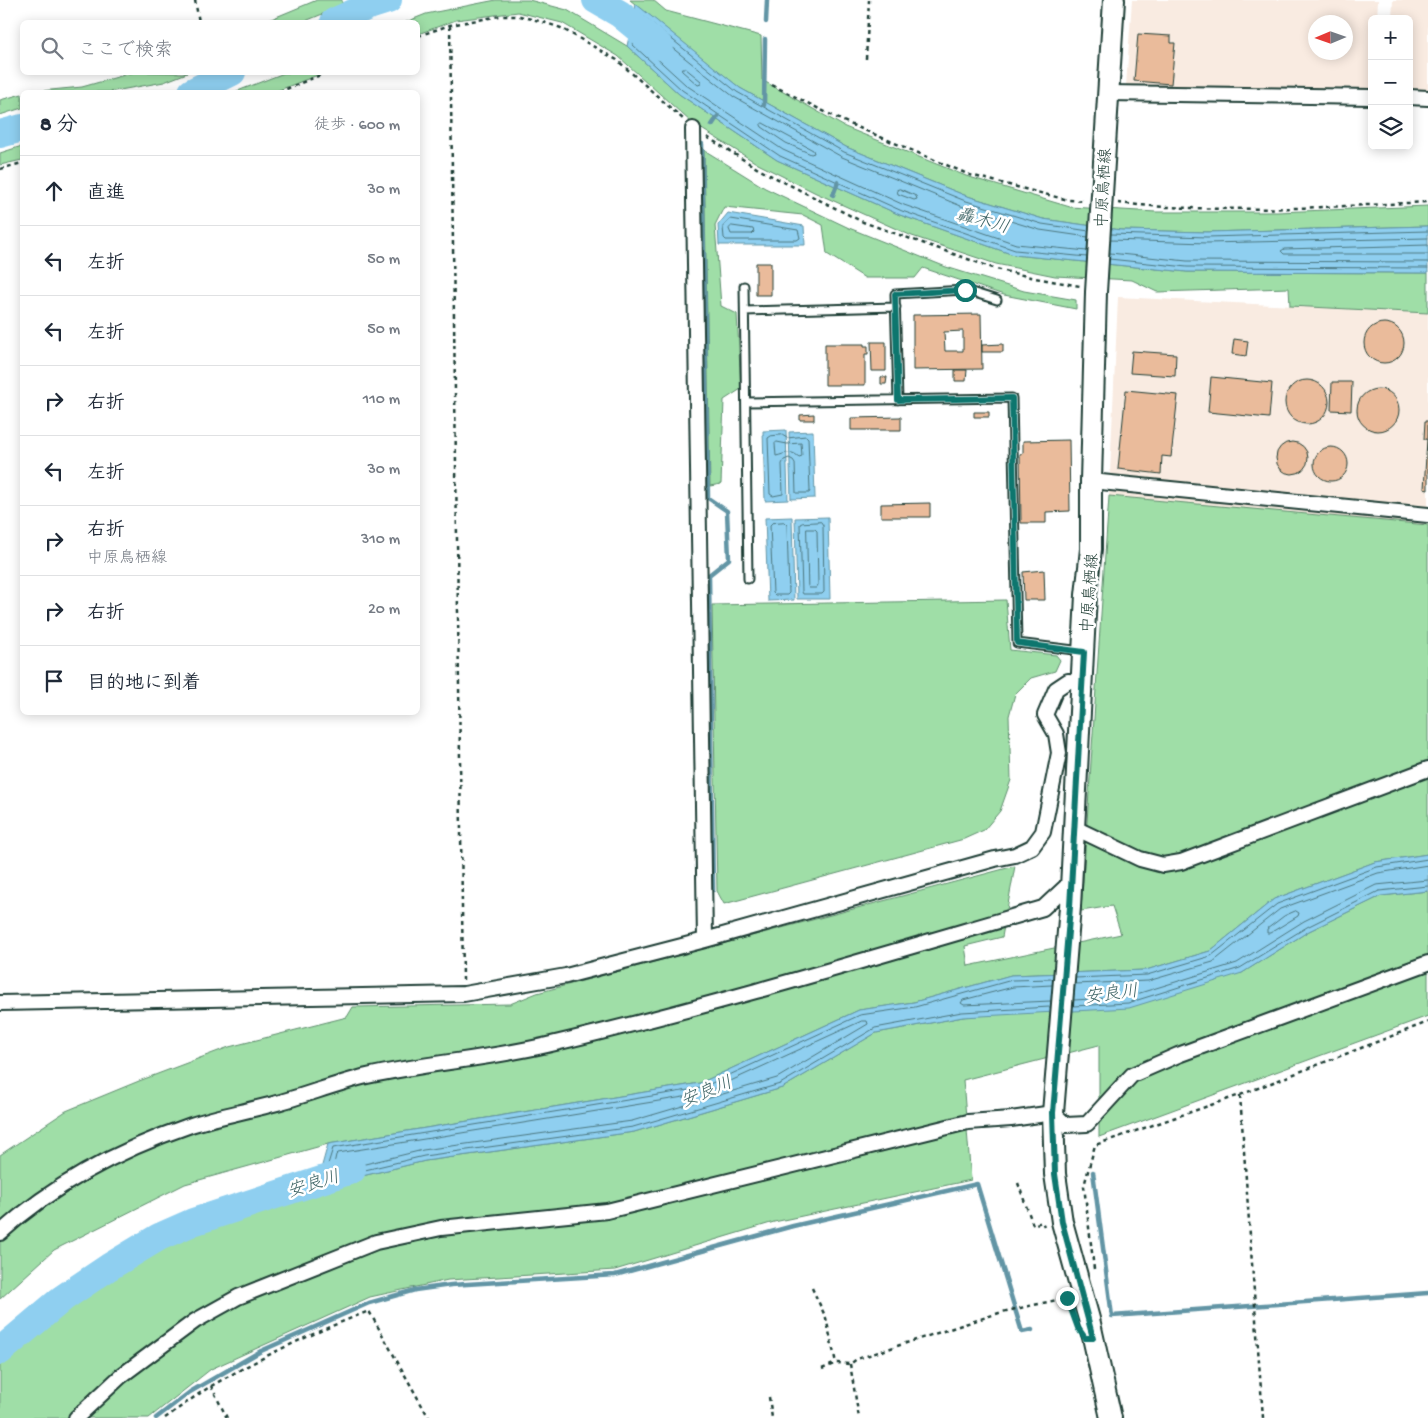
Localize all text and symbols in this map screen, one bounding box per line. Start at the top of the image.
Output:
north arrow [1308,15,1353,60]
map controls [1368,15,1413,150]
button: + [1368,15,1413,60]
search box [20,20,420,75]
icon: search [38,34,66,62]
text: ここで検索 [78,40,173,63]
button: − [1368,60,1413,105]
button: layers [1368,105,1413,150]
text: 8 分 [40,114,77,139]
text: 徒歩 · 600 m [314,117,400,136]
street label: 中原鳥栖線 [1092,148,1117,229]
icon: ahead [40,177,68,205]
text: 30 m [367,181,400,200]
text: 直進 [87,183,125,206]
water label: 轟木川 [954,204,1011,240]
icon: left [40,247,68,275]
text: 50 m [367,251,400,270]
text: 左折 [87,253,125,276]
route start [954,279,977,302]
icon: left [40,317,68,345]
text: 50 m [367,321,400,340]
text: 左折 [87,323,125,346]
icon: right [40,387,68,415]
text: 110 m [363,391,400,410]
text: 右折 [87,393,125,416]
icon: left [40,457,68,485]
text: 30 m [367,461,400,480]
text: 左折 [87,463,125,486]
text: 右折 [87,520,125,543]
icon: right [40,527,68,555]
text: 310 m [361,531,400,550]
text: 中原鳥栖線 [87,550,167,569]
street label: 中原鳥栖線 [1077,553,1104,634]
icon: right [40,597,68,625]
text: 20 m [368,601,400,620]
text: 右折 [87,603,125,626]
icon: arrive [40,667,68,695]
text: 目的地に到着 [87,673,201,696]
water label: 安良川 [1083,981,1139,1009]
water label: 安良川 [678,1072,736,1114]
water label: 安良川 [285,1166,343,1203]
route end [1056,1287,1079,1310]

